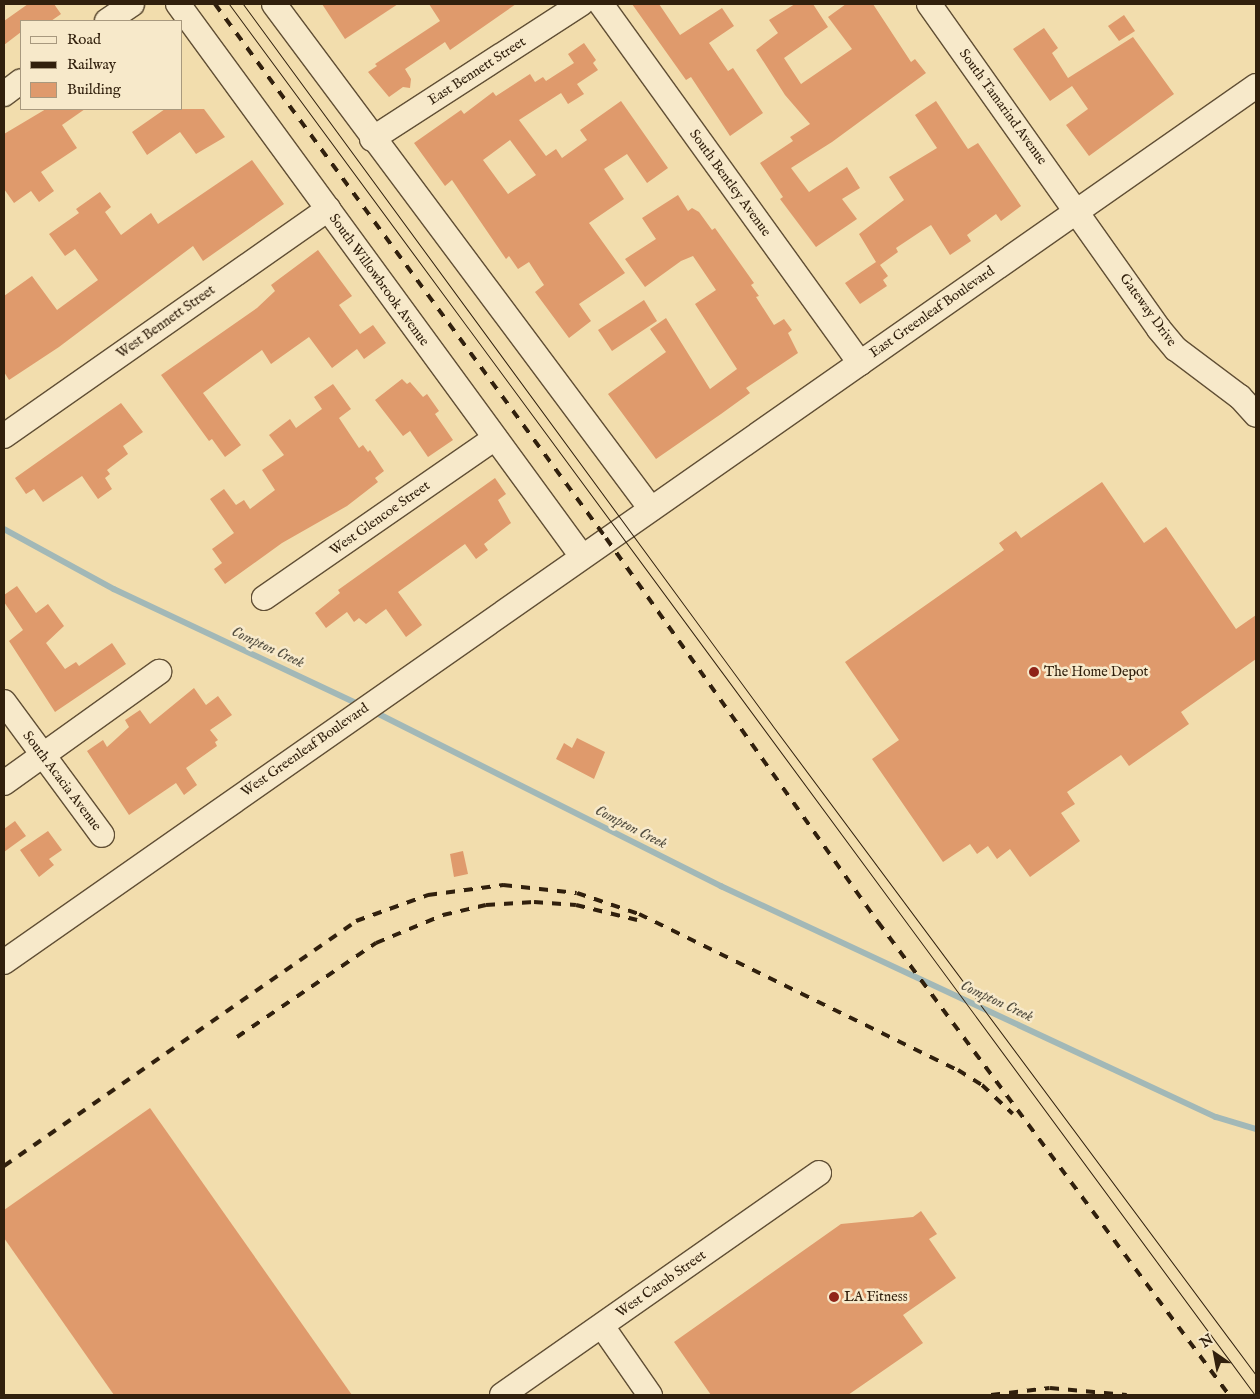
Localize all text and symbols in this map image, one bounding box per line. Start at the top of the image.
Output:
legend [20,20,182,110]
text: Road [67,30,101,49]
street label: East Bennett Street [425,33,529,109]
street label: South Tamarind Avenue [955,46,1051,168]
text: Railway [67,55,116,74]
text: Building [67,80,121,99]
street label: South Bentley Avenue [686,126,774,240]
street label: South Willowbrook Avenue [325,211,433,349]
street label: East Greenleaf Boulevard [866,263,998,361]
street label: Gateway Drive [1116,270,1180,350]
street label: West Bennett Street [114,282,218,362]
street label: West Glencoe Street [327,477,433,559]
water label: Compton Creek [229,622,307,672]
place label: The Home Depot [1044,664,1148,680]
marker: The Home Depot [1028,666,1040,678]
street label: West Greenleaf Boulevard [238,700,372,800]
street label: South Acacia Avenue [19,728,105,834]
water label: Compton Creek [592,801,670,853]
water label: Compton Creek [958,976,1036,1026]
street label: West Carob Street [613,1247,709,1321]
place label: LA Fitness [844,1289,908,1305]
marker: LA Fitness [828,1291,840,1303]
north arrow [1190,1329,1240,1379]
text: N [1197,1331,1217,1352]

